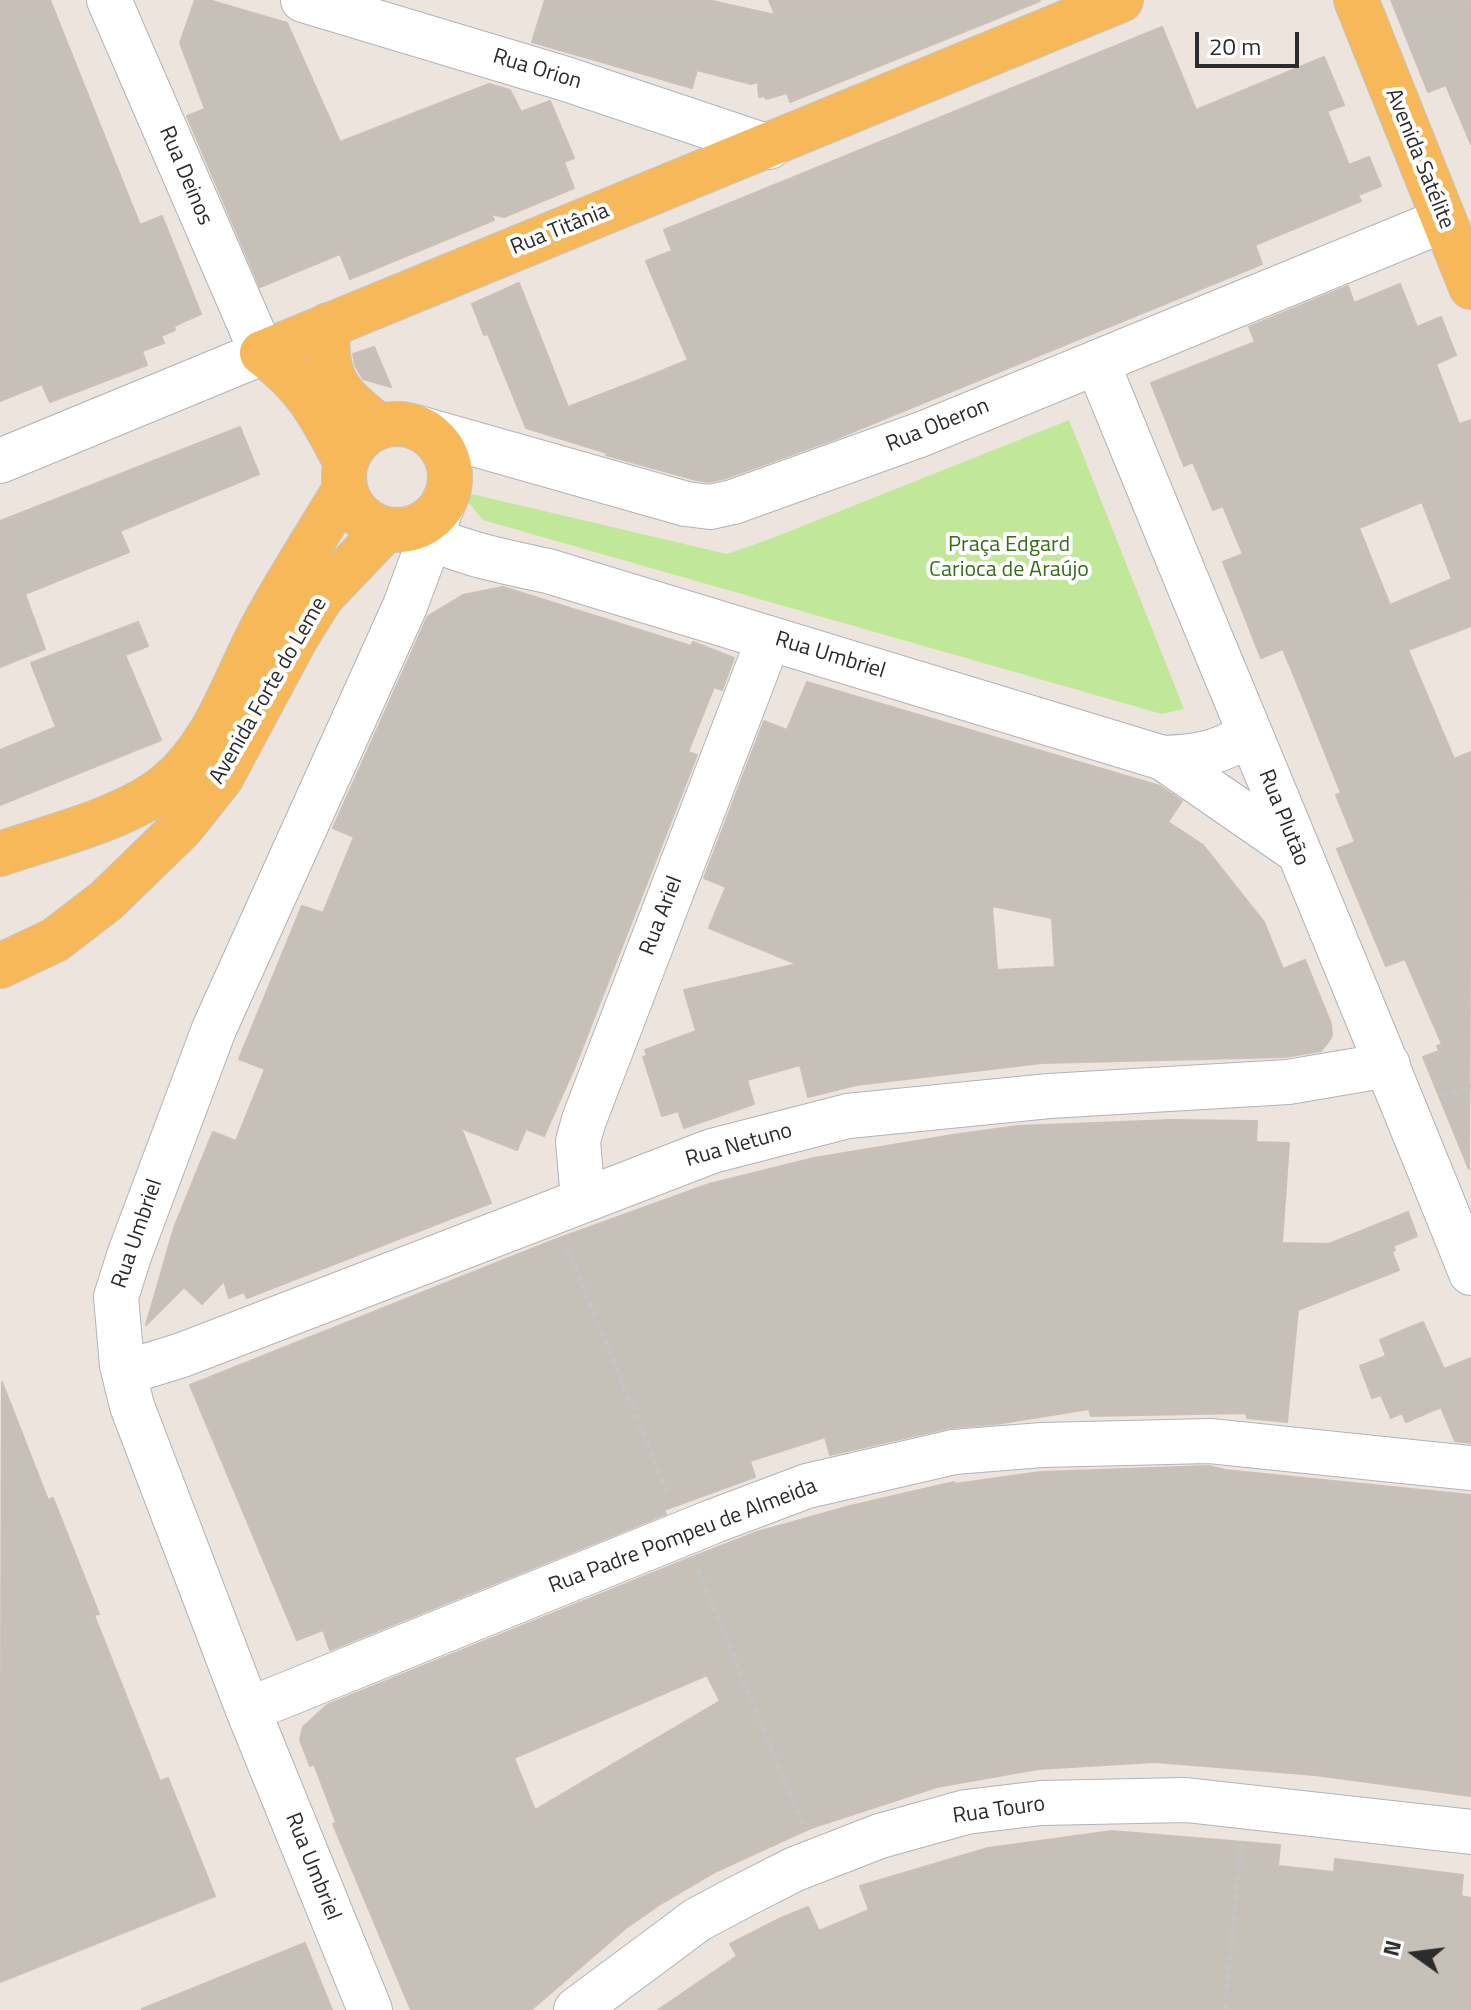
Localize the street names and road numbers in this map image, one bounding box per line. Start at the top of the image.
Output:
street label: Rua Orion [489,44,585,96]
street label: Avenida Satélite [1379,85,1459,233]
street label: Rua Deinos [152,123,218,229]
street label: Rua Titânia [507,198,613,262]
street label: Rua Oberon [882,393,994,459]
street label: Avenida Forte do Leme [205,593,333,789]
street label: Rua Umbriel [772,627,888,685]
street label: Rua Plutão [1252,766,1314,870]
street label: Rua Ariel [635,873,689,959]
street label: Rua Netuno [683,1118,795,1174]
street label: Rua Umbriel [107,1176,169,1292]
street label: Rua Padre Pompeu de Almeida [545,1474,821,1600]
street label: Rua Touro [951,1791,1047,1831]
street label: Rua Umbriel [278,1809,346,1925]

